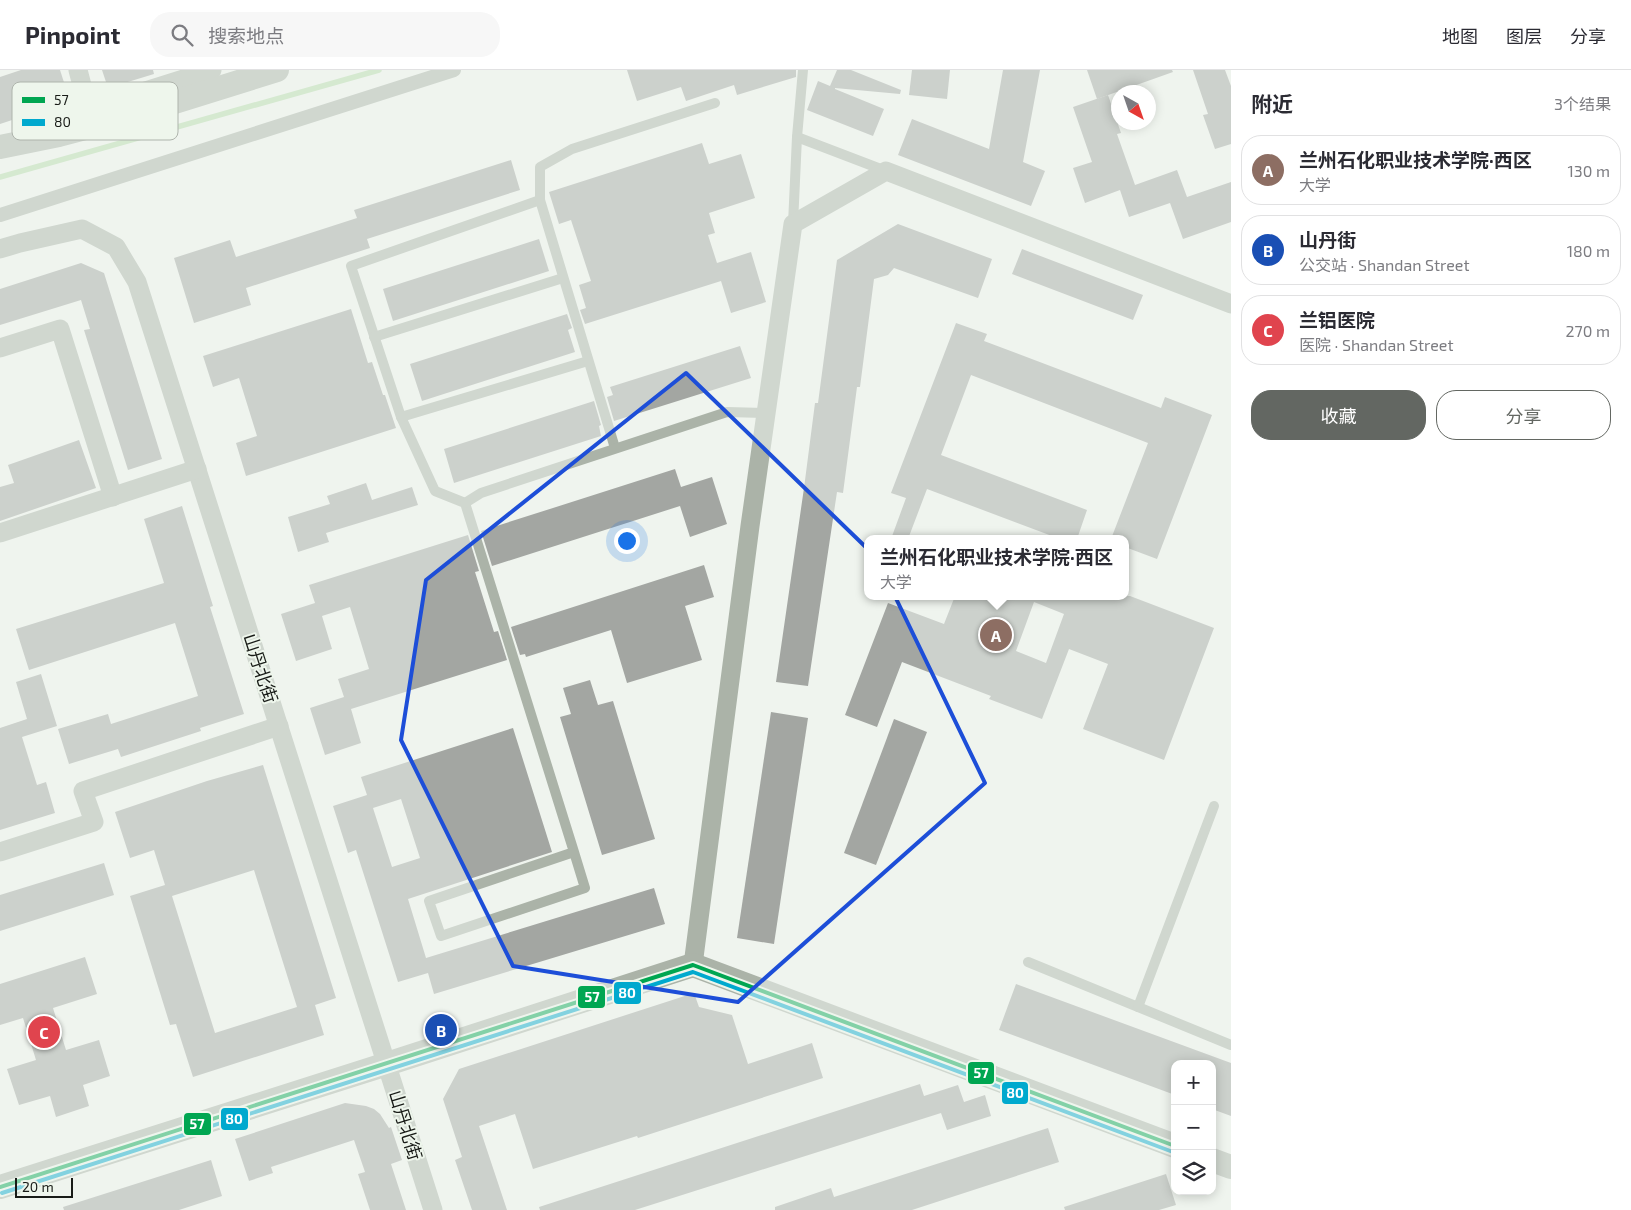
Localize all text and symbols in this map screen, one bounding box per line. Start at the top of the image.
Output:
search box [150,12,500,57]
text: Pinpoint [25,20,120,49]
icon: search [168,21,196,49]
text: 搜索地点 [208,24,284,47]
text: 地图 [1442,25,1478,47]
text: 图层 [1506,25,1542,47]
text: 分享 [1570,25,1606,47]
legend [12,82,178,140]
north arrow [1111,85,1156,130]
text: 57 [54,91,69,108]
text: 附近 [1251,91,1293,116]
text: 3个结果 [1554,94,1611,113]
text: 80 [54,113,71,130]
text: 兰州石化职业技术学院·西区 [1299,148,1532,171]
text: A [1263,161,1273,180]
text: 130 m [1568,161,1610,180]
text: 大学 [1299,175,1331,194]
text: 山丹街 [1299,228,1356,251]
text: B [1263,241,1273,260]
text: 180 m [1567,241,1610,260]
text: 公交站 · Shandan Street [1299,255,1470,274]
text: 兰铝医院 [1299,308,1375,331]
text: C [1263,321,1273,340]
text: 270 m [1566,321,1610,340]
text: 医院 · Shandan Street [1299,335,1454,354]
button: 收藏 [1251,390,1426,440]
button: 分享 [1436,390,1611,440]
your location [614,528,640,554]
popup [864,535,1129,600]
text: 兰州石化职业技术学院·西区 [880,545,1113,568]
text: 大学 [880,572,912,591]
pin: A [980,616,1012,654]
street label: 山丹北街 [239,630,283,706]
line badge: 80 [613,981,642,1005]
text: 80 [618,984,636,1001]
line badge: 57 [577,985,606,1009]
text: 57 [584,988,600,1005]
pin: B [425,1011,457,1049]
pin: C [28,1013,60,1051]
map controls [1171,1060,1216,1195]
button: + [1171,1060,1216,1105]
line badge: 57 [967,1061,995,1085]
text: 57 [973,1064,989,1081]
line badge: 80 [1001,1081,1029,1105]
text: 80 [1006,1084,1024,1101]
street label: 山丹北街 [385,1087,427,1163]
button: − [1171,1105,1216,1150]
line badge: 80 [220,1107,249,1131]
text: 80 [225,1110,243,1127]
line badge: 57 [183,1112,212,1136]
text: 57 [189,1115,205,1132]
button: layers [1171,1150,1216,1195]
scale bar [15,1175,72,1198]
text: 20 m [22,1178,54,1195]

